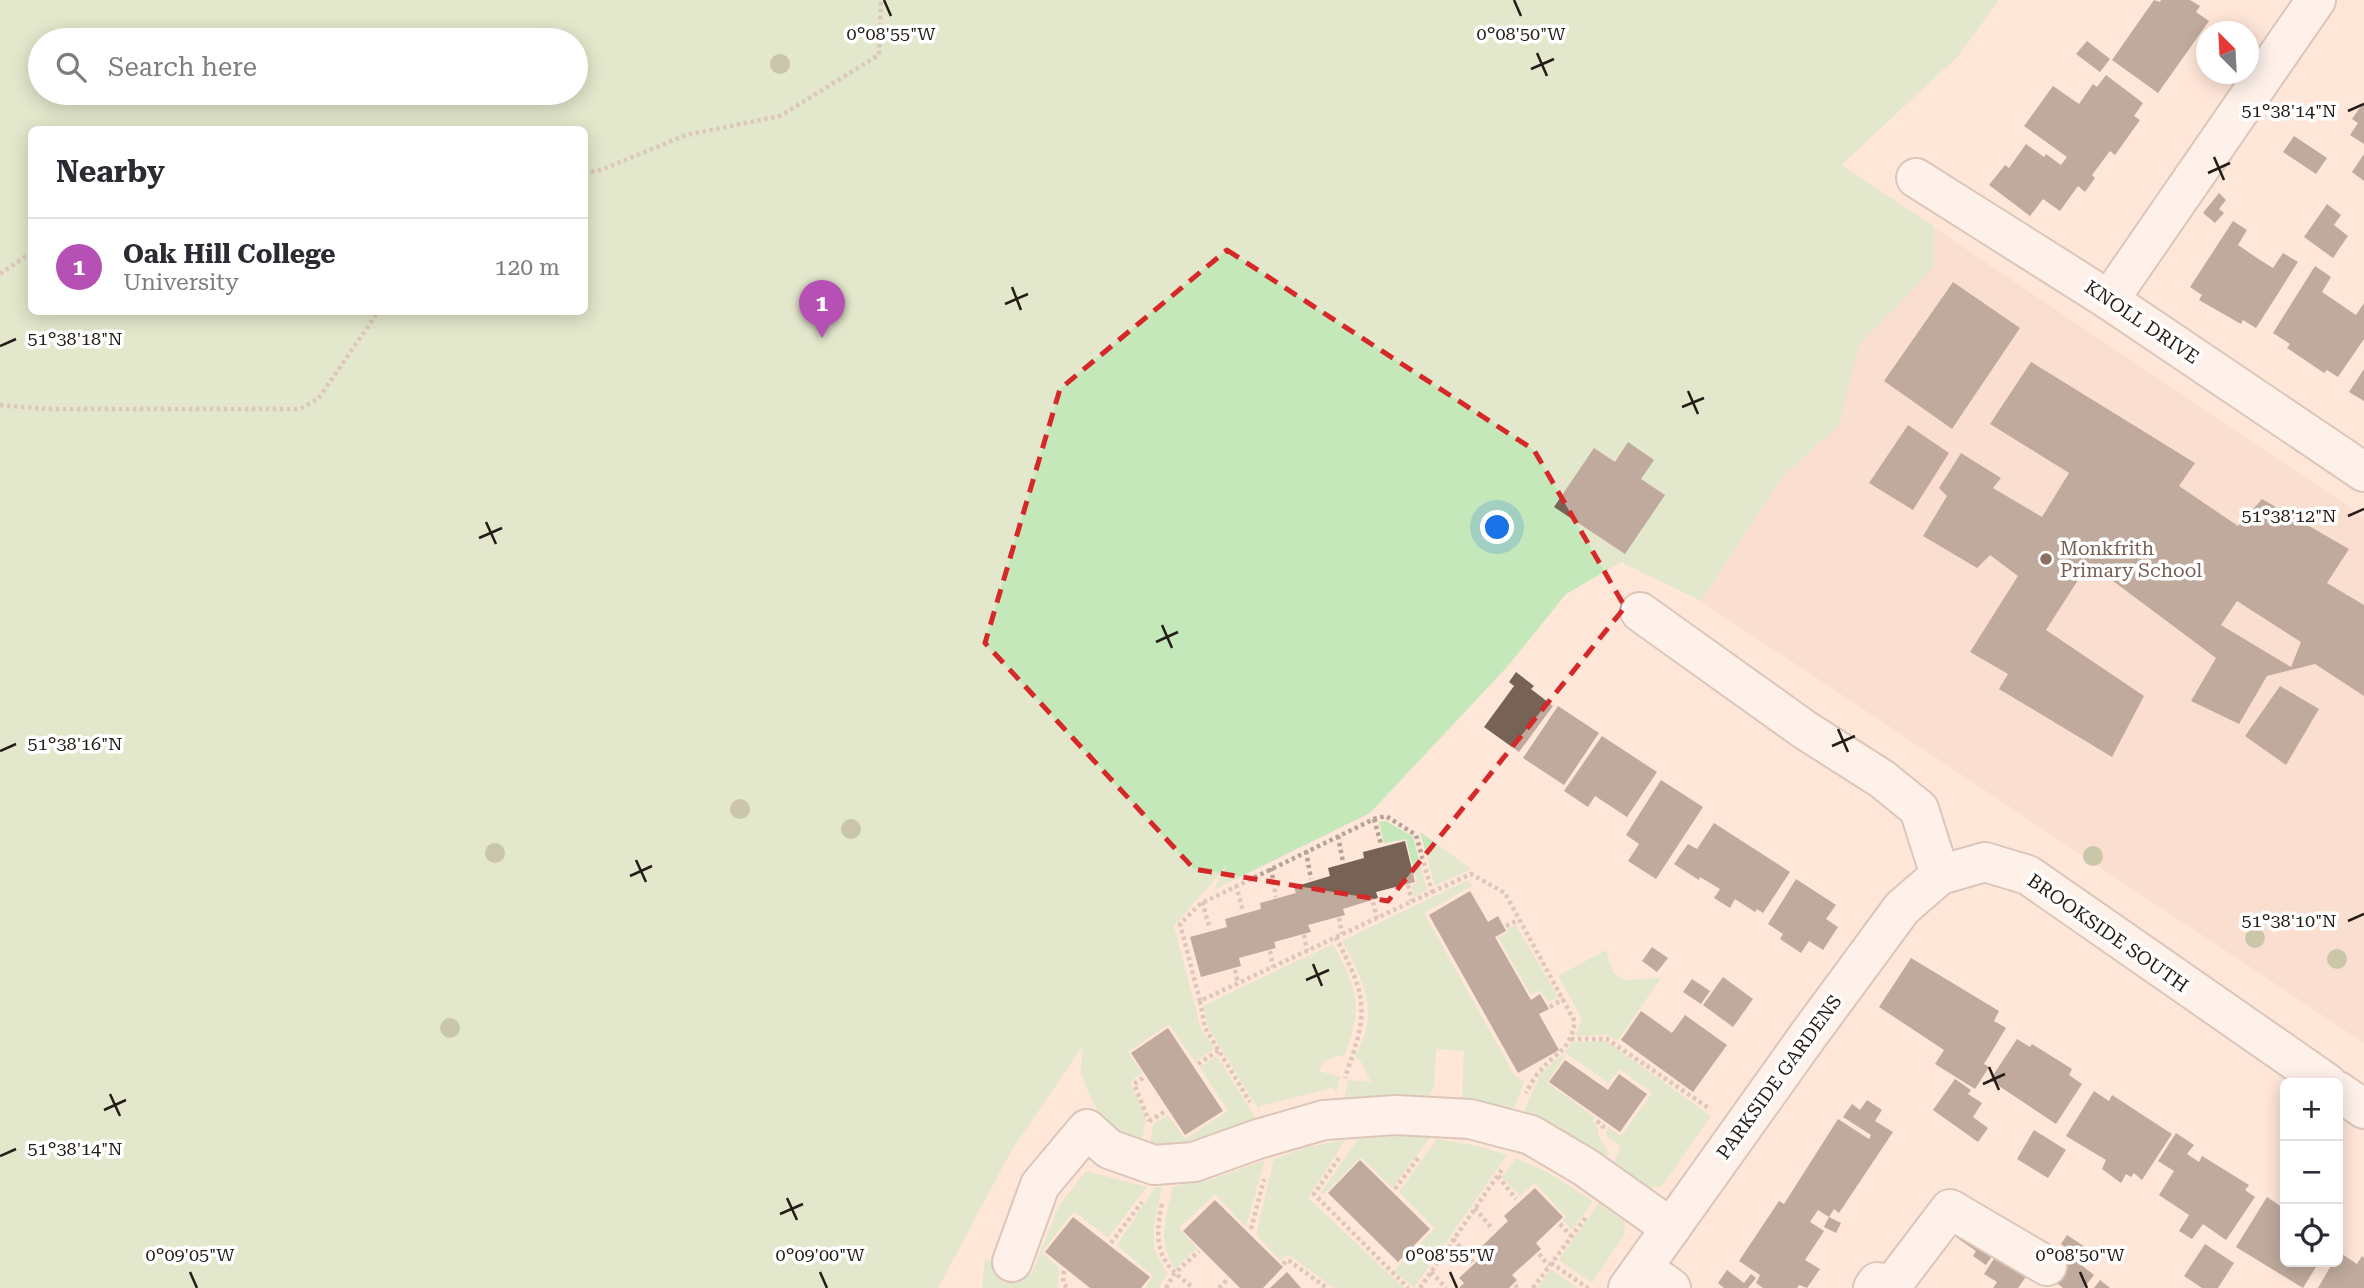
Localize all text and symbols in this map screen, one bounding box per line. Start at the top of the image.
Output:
north arrow [2196,21,2259,84]
text: 0°08'55"W [847,23,936,44]
text: 0°08'50"W [1477,23,1566,44]
search box [28,28,588,105]
icon: search [52,48,90,86]
text: Search here [108,52,257,82]
text: 51°38'14"N [2242,100,2336,121]
text: Nearby [56,154,165,189]
text: Oak Hill College [123,239,336,269]
text: 1 [73,254,85,281]
text: 120 m [495,254,560,281]
text: University [123,269,239,296]
street label: KNOLL DRIVE [2080,275,2204,369]
pin: 1 [799,280,845,338]
text: 51°38'18"N [28,328,122,349]
text: 51°38'12"N [2242,505,2336,526]
your location [1480,510,1514,544]
place label: Monkfrith Primary School [2060,537,2202,582]
marker: Monkfrith Primary School [2038,551,2054,567]
text: 51°38'16"N [28,733,122,754]
street label: BROOKSIDE SOUTH [2023,869,2193,997]
text: 51°38'10"N [2242,910,2336,931]
street label: PARKSIDE GARDENS [1712,990,1846,1164]
map controls [2280,1078,2343,1267]
button: + [2280,1078,2343,1141]
text: 51°38'14"N [28,1138,122,1159]
button: − [2280,1141,2343,1204]
button: locate [2280,1204,2343,1267]
text: 0°09'05"W [146,1244,235,1265]
text: 0°09'00"W [776,1244,865,1265]
text: 0°08'55"W [1406,1244,1495,1265]
text: 0°08'50"W [2036,1244,2125,1265]

